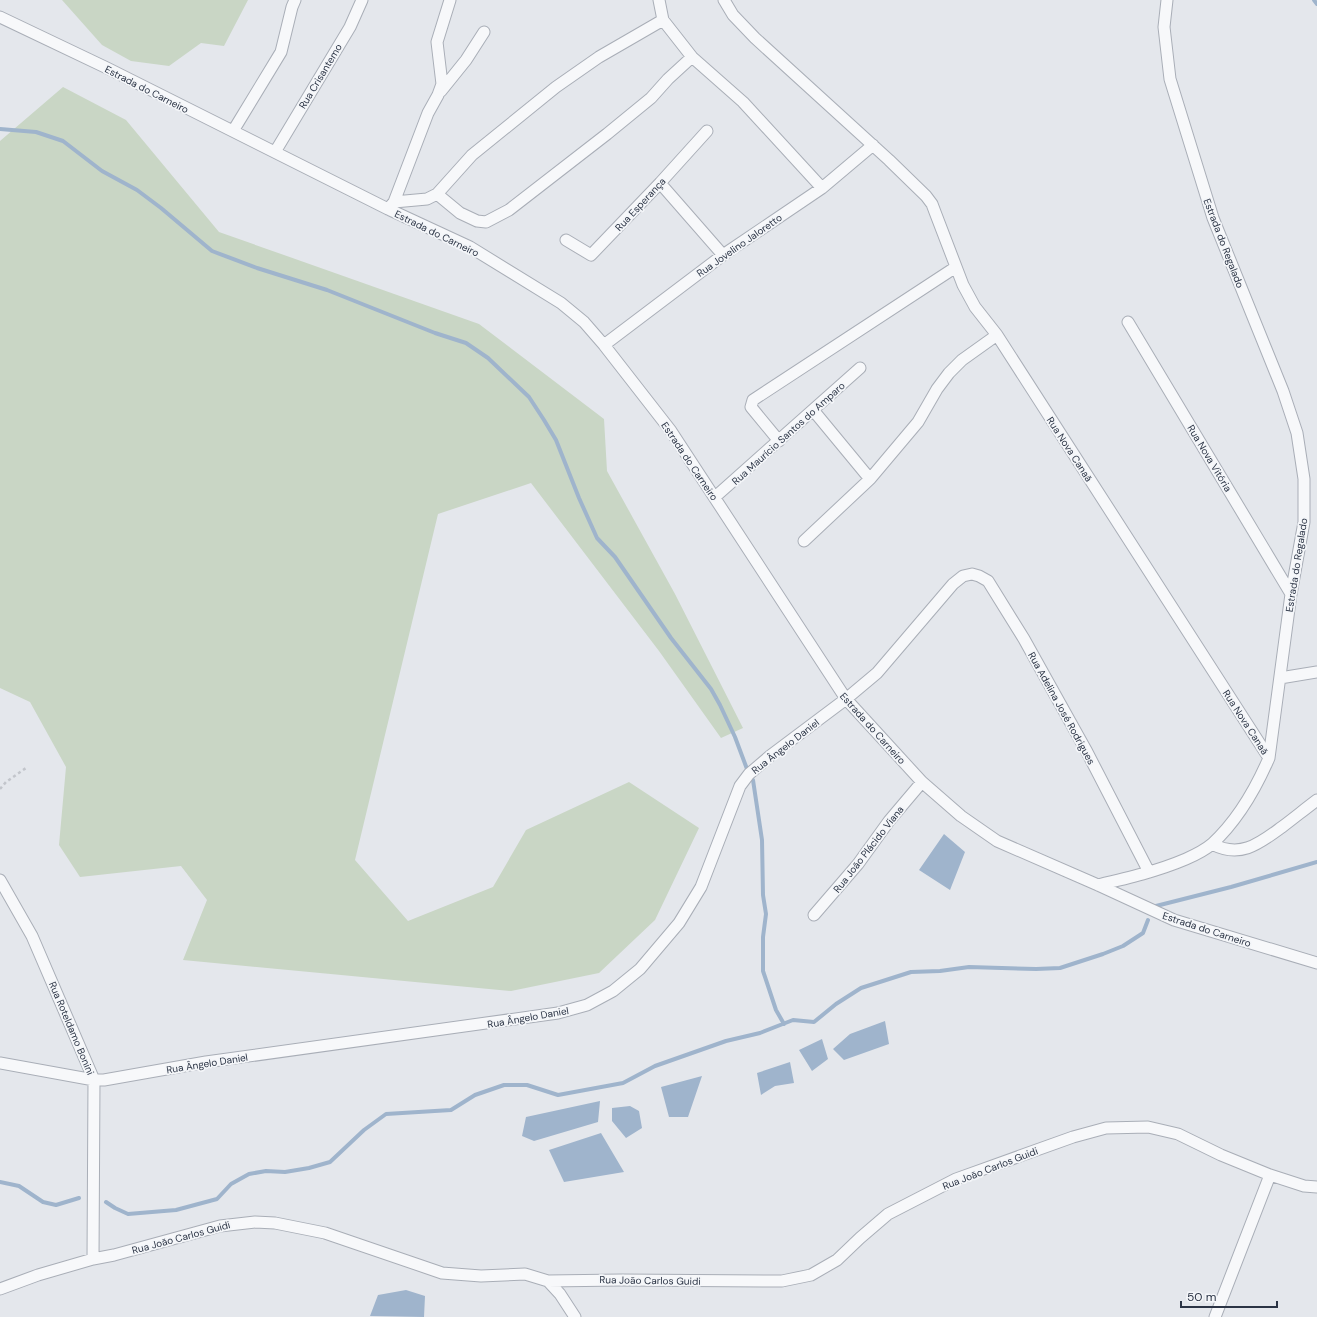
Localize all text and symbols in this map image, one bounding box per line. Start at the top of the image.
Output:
street label: Rua Crisantemo [296,41,345,111]
street label: Estrada do Carneiro [103,63,191,116]
street label: Rua Esperança [612,175,668,234]
street label: Estrada do Regalado [1200,197,1247,290]
street label: Estrada do Carneiro [392,207,481,260]
street label: Rua Jovelino Jaloretto [694,211,785,280]
street label: Rua Maurício Santos do Amparo [729,379,848,488]
street label: Rua Nova Canaã [1044,414,1095,484]
street label: Estrada do Carneiro [658,419,721,503]
street label: Rua Nova Vitória [1184,422,1235,494]
street label: Estrada do Regalado [1283,517,1310,613]
street label: Rua Adelina José Rodrigues [1025,650,1098,767]
street label: Rua Nova Canaã [1220,687,1271,757]
street label: Estrada do Carneiro [837,690,908,767]
street label: Rua Ângelo Daniel [749,716,822,777]
street label: Rua João Plácido Viana [830,803,906,895]
street label: Estrada do Carneiro [1161,909,1253,950]
street label: Rua Roteldamo Bonini [46,980,97,1077]
street label: Rua Ângelo Daniel [486,1004,570,1031]
street label: Rua Ângelo Daniel [165,1051,249,1076]
street label: Rua João Carlos Guidi [941,1144,1040,1193]
street label: Rua João Carlos Guidi [131,1218,232,1257]
street label: Rua João Carlos Guidi [599,1273,701,1288]
scale bar [1181,1283,1277,1309]
text: 50 m [1187,1289,1216,1305]

